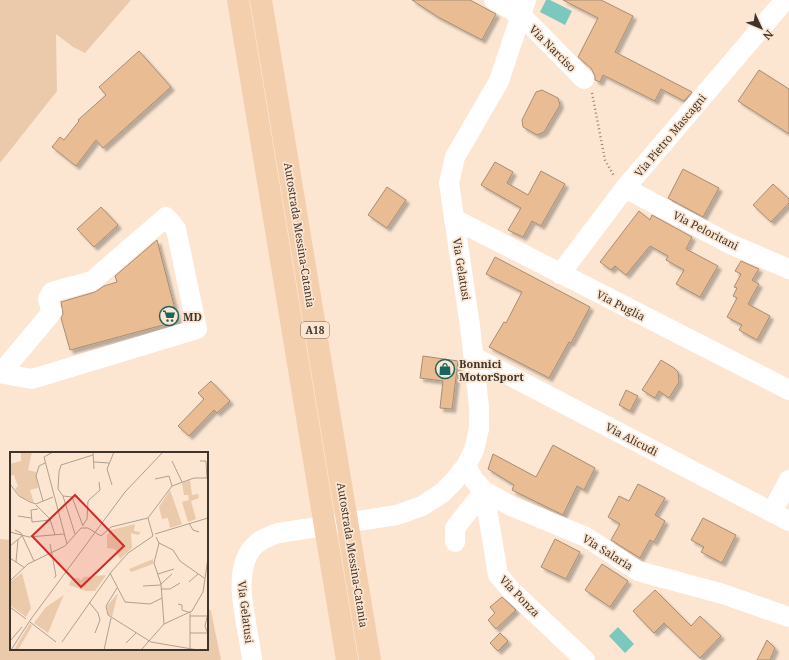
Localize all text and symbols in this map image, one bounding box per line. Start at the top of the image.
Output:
north arrow [741,8,781,48]
street label: Via Narciso [526,21,580,75]
text: N [760,27,777,44]
street label: Via Pietro Mascagni [631,90,709,180]
street label: Autostrada Messina-Catania [281,161,319,309]
street label: Via Peloritani [671,207,742,253]
street label: Via Gelatusi [450,237,474,302]
street label: Via Puglia [594,286,648,324]
supermarket icon: MD [158,305,180,327]
place label: MD [183,309,202,324]
road number: A18 [301,322,329,338]
place label: Bonnici MotorSport [459,356,524,384]
shop icon: Bonnici MotorSport [434,358,456,380]
street label: Via Alicudi [603,419,661,459]
inset map [10,452,208,650]
street label: Autostrada Messina-Catania [334,481,372,629]
street label: Via Salaria [580,531,636,573]
street label: Via Ponza [497,572,543,620]
street label: Via Gelatusi [235,580,257,644]

